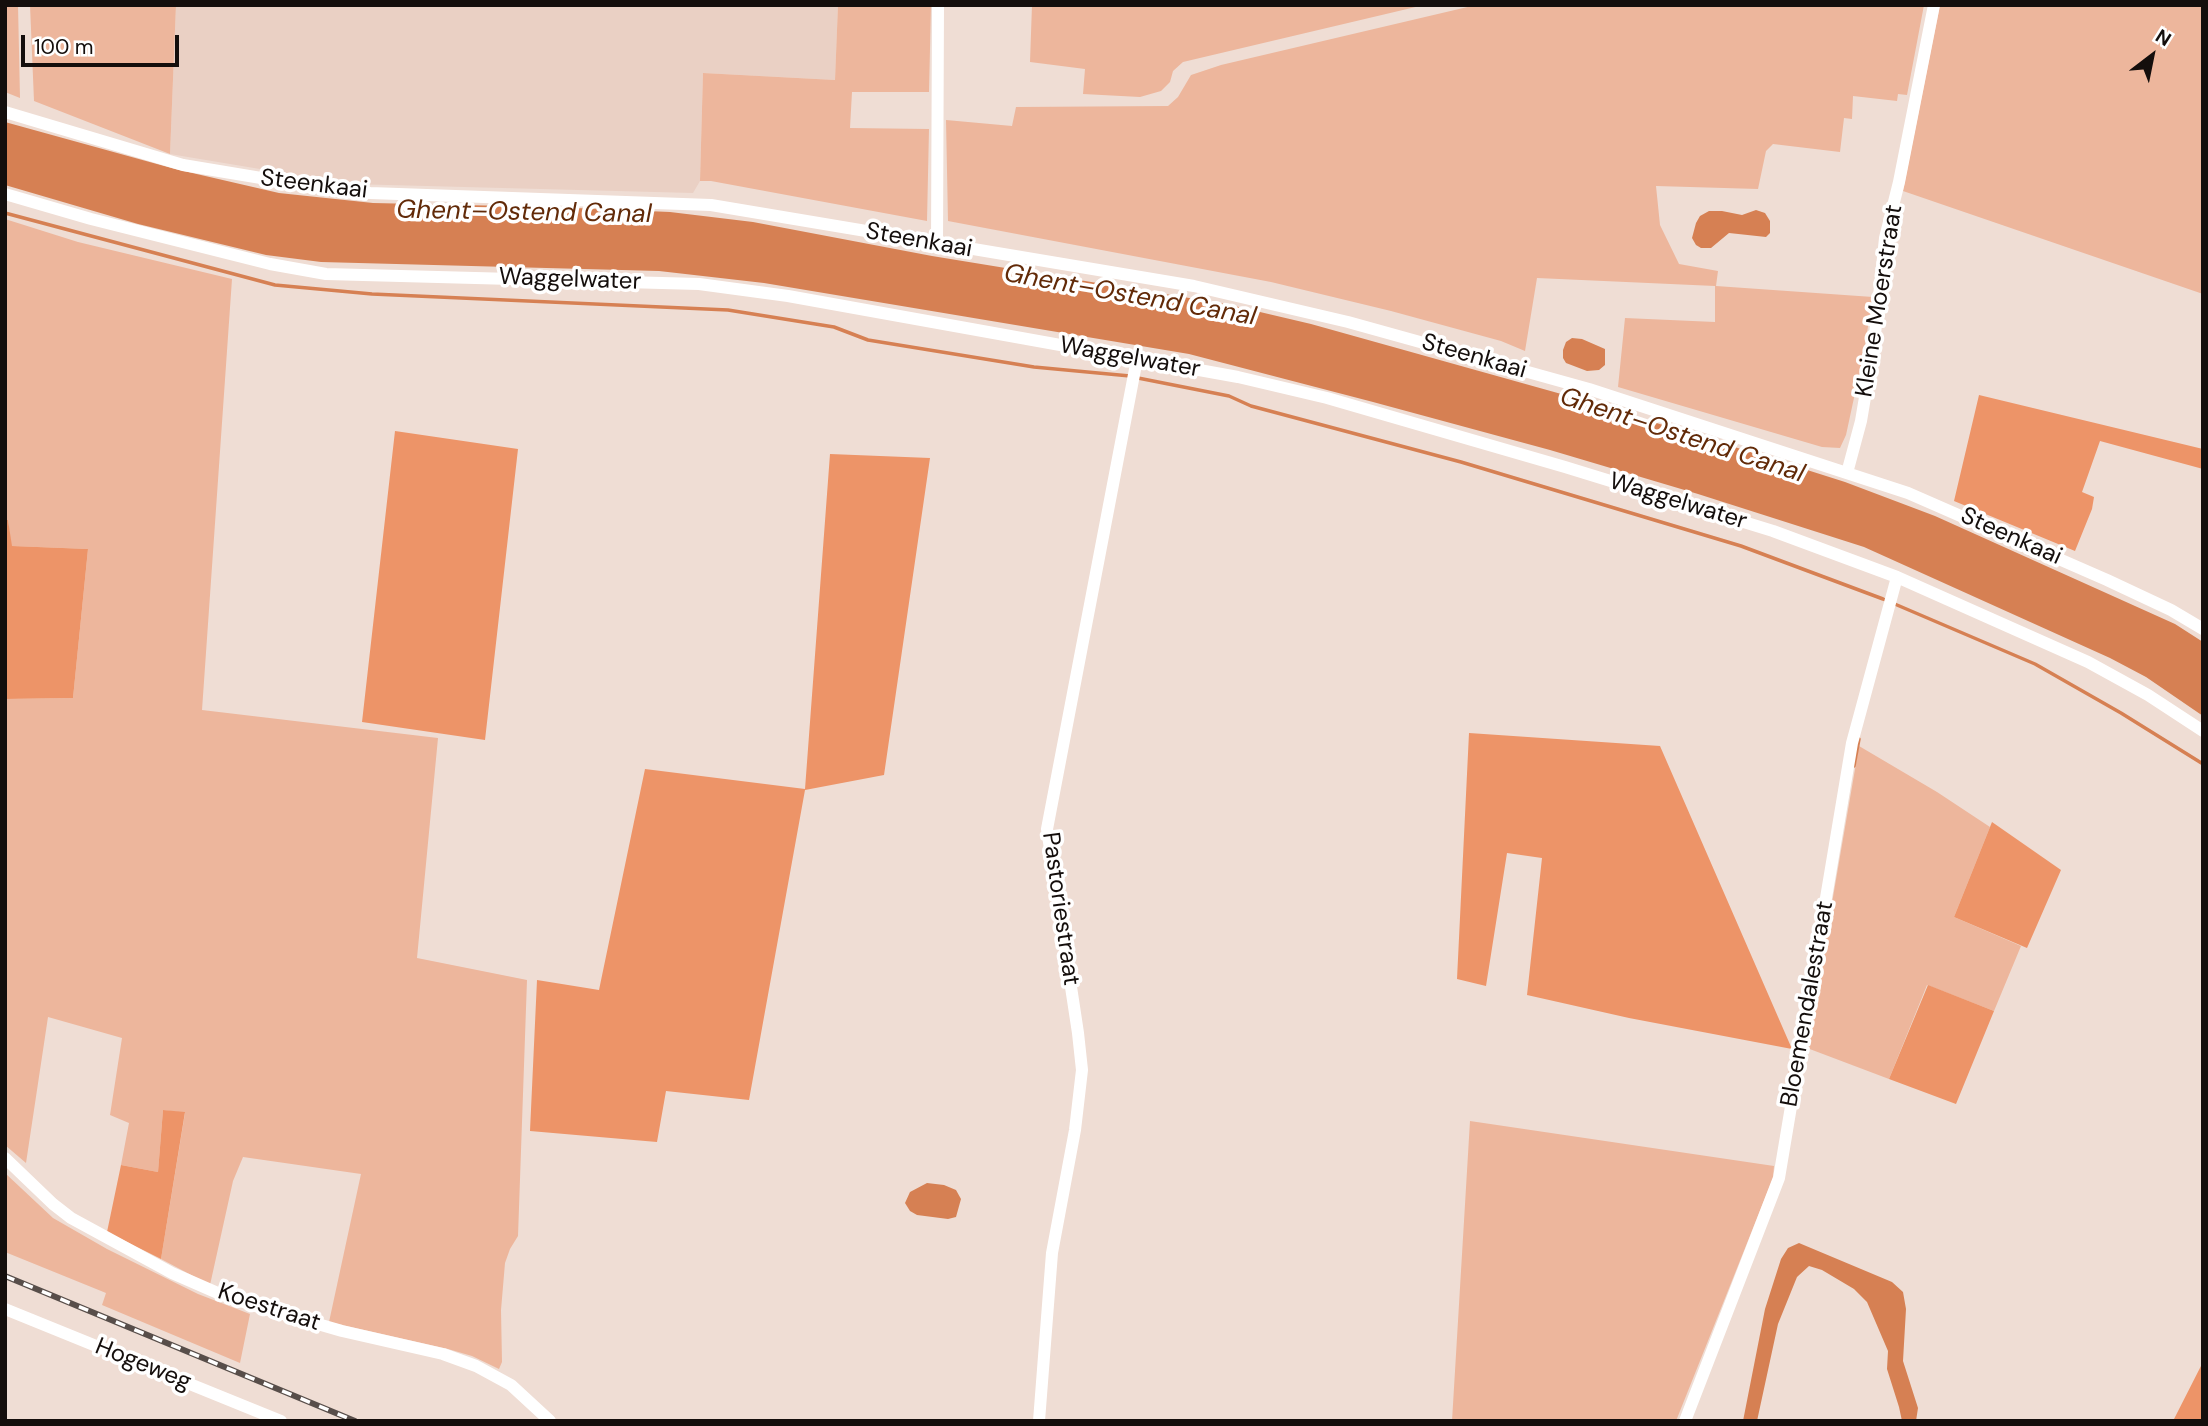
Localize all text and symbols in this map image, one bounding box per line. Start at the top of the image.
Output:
scale bar [24,21,182,65]
north arrow [2117,21,2187,91]
text: N [2151,23,2176,52]
text: 100 m [34,33,94,61]
street label: Steenkaai [259,164,369,206]
water label: Ghent–Ostend Canal [396,195,652,231]
street label: Kleine Moerstraat [1851,203,1909,399]
street label: Steenkaai [863,217,975,265]
water label: Ghent–Ostend Canal [1002,258,1258,334]
street label: Waggelwater [498,263,642,297]
street label: Steenkaai [1418,328,1530,386]
street label: Waggelwater [1057,331,1203,385]
water label: Ghent–Ostend Canal [1556,382,1808,490]
street label: Waggelwater [1606,467,1750,537]
street label: Steenkaai [1956,502,2066,572]
street label: Pastoriestraat [1035,830,1085,988]
street label: Bloemendalestraat [1776,899,1840,1109]
street label: Koestraat [214,1278,324,1338]
street label: Hogeweg [91,1333,195,1397]

